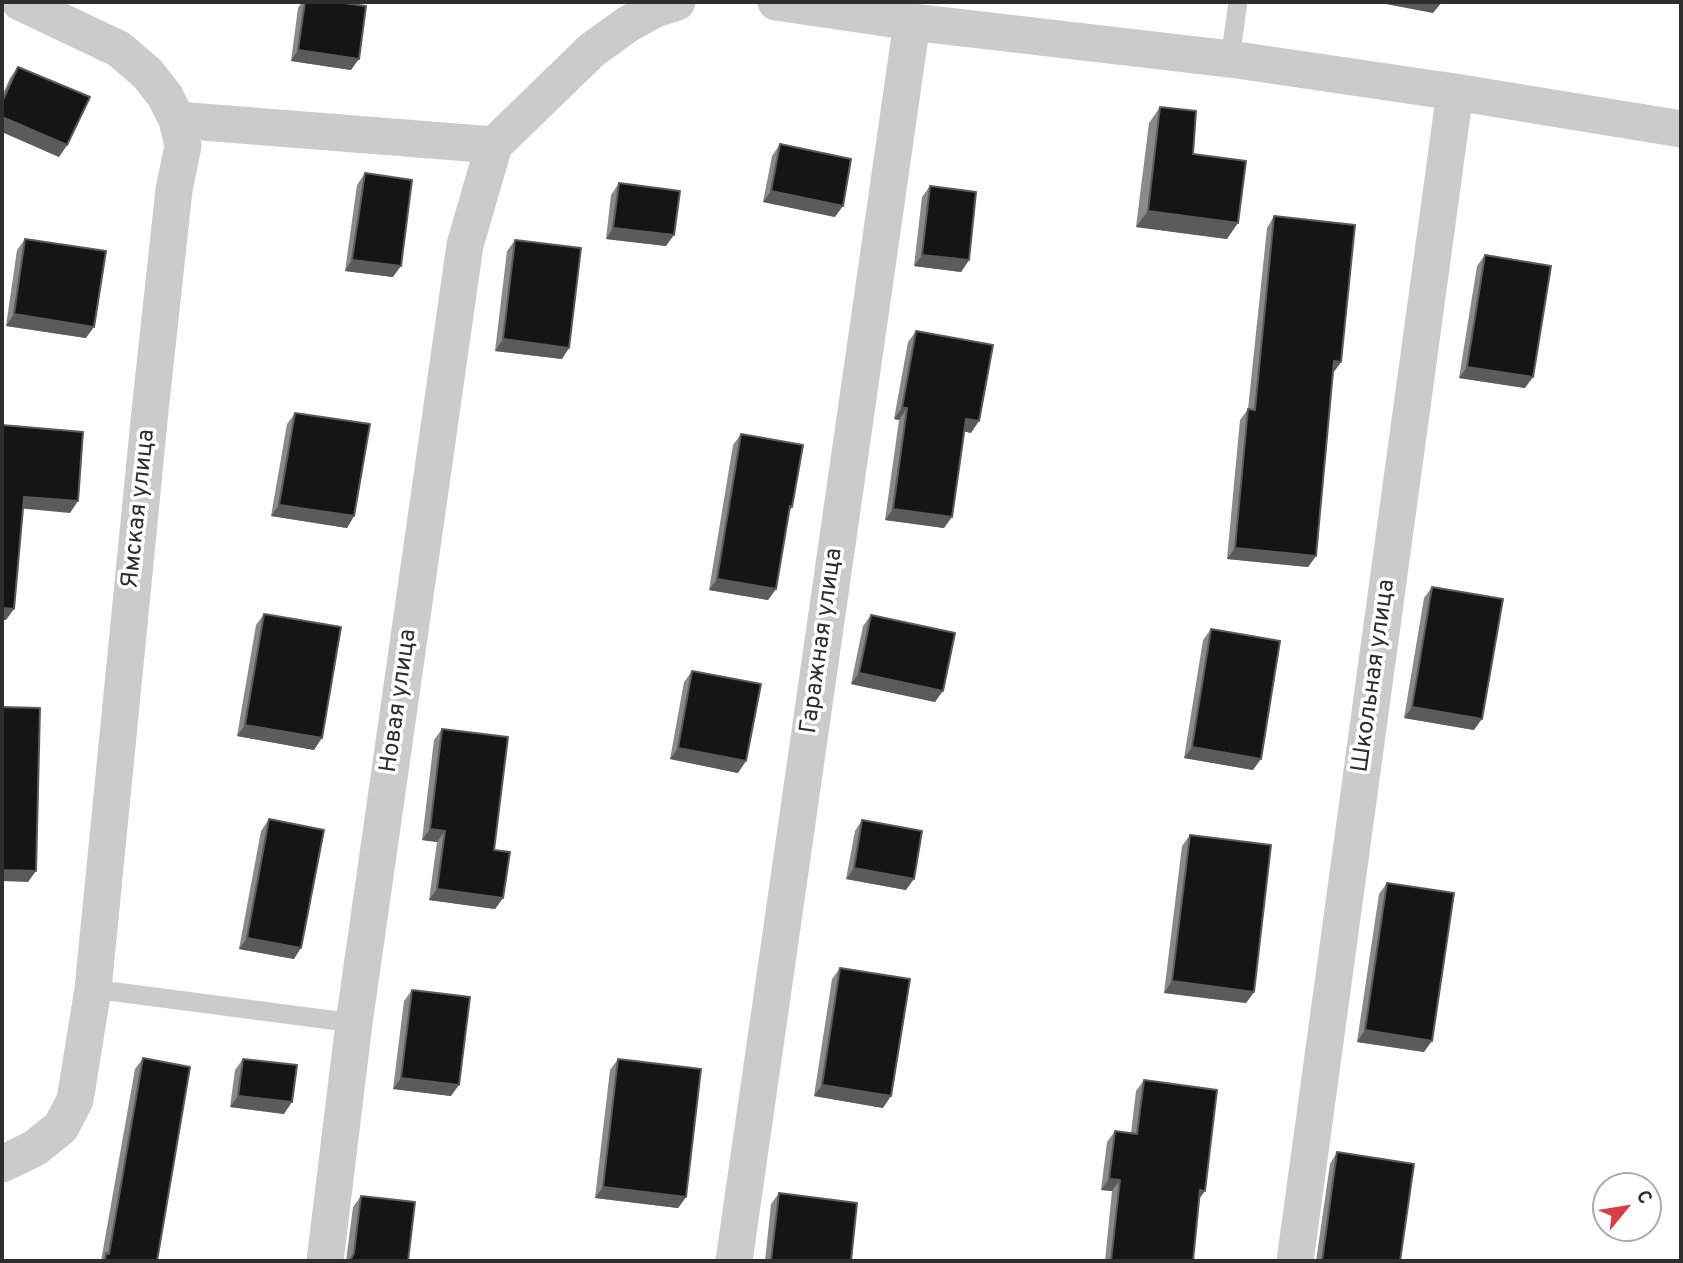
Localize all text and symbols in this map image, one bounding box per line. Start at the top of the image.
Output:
street label: Ямская улица [117,428,163,590]
street label: Гаражная улица [796,546,850,736]
street label: Школьная улица [1347,578,1403,774]
street label: Новая улица [376,627,424,775]
north arrow [1592,1172,1662,1242]
text: С [1630,1186,1657,1209]

